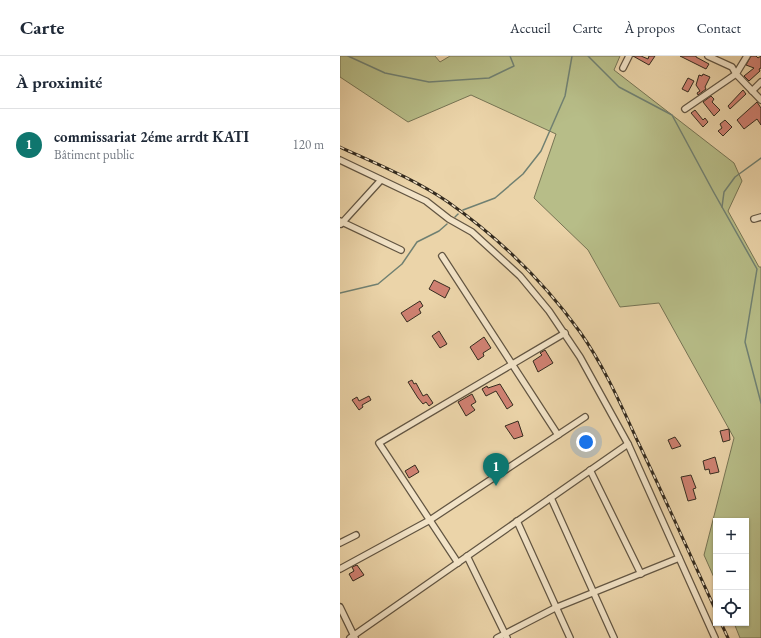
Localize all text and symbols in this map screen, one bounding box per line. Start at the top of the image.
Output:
text: Carte [20,15,64,40]
text: Accueil [510,19,551,37]
text: Carte [573,19,603,37]
text: À propos [625,19,675,37]
text: Contact [697,19,741,37]
text: À proximité [16,71,102,93]
text: commissariat 2éme arrdt KATI [54,127,249,146]
text: 1 [26,136,32,153]
text: 120 m [293,136,324,153]
text: Bâtiment public [54,146,135,163]
your location [576,432,596,452]
pin: 1 [483,453,509,486]
map controls [713,518,749,626]
button: + [713,518,749,554]
button: − [713,554,749,590]
button: locate [713,590,749,626]

